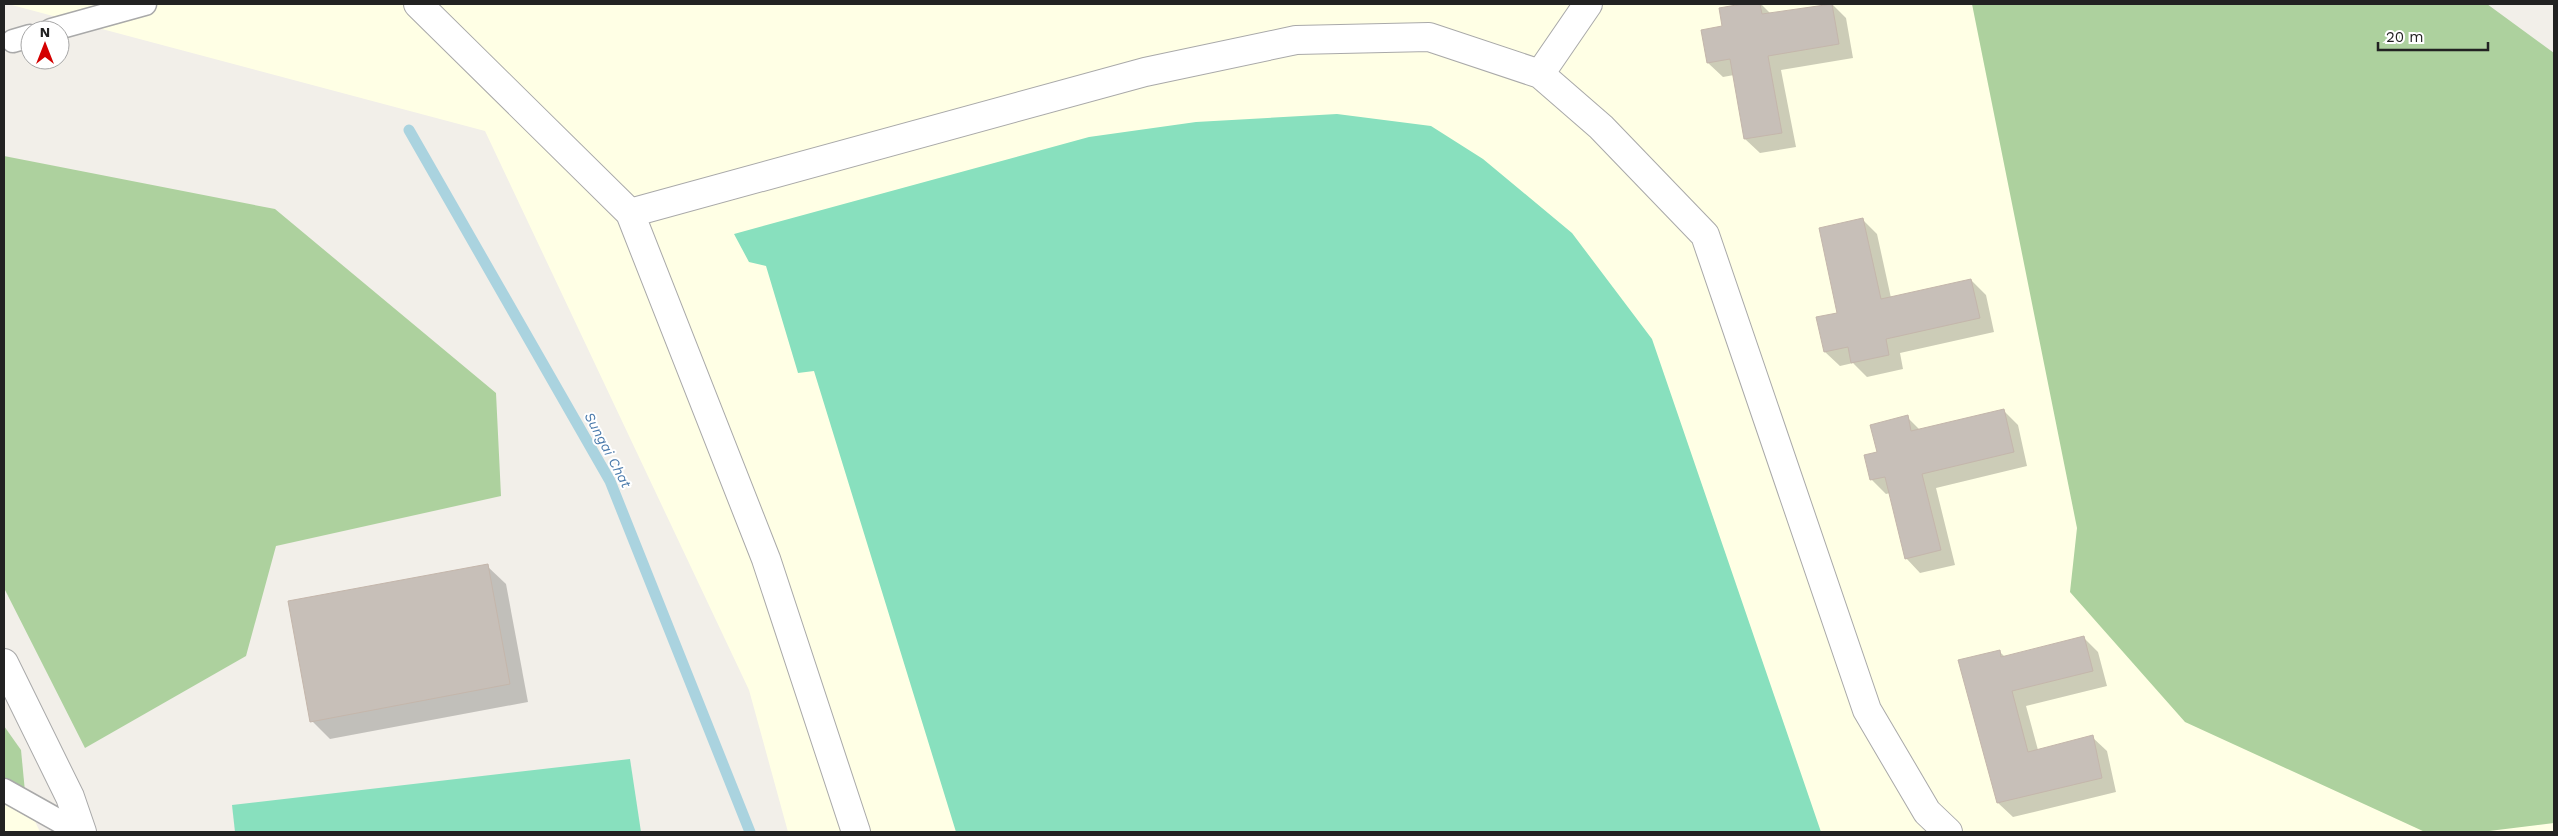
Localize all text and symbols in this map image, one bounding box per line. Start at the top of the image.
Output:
north arrow [20,20,70,70]
scale bar [2378,20,2488,52]
text: N [40,24,50,40]
text: 20 m [2386,28,2424,46]
water label: Sungai Chat [581,410,635,491]

